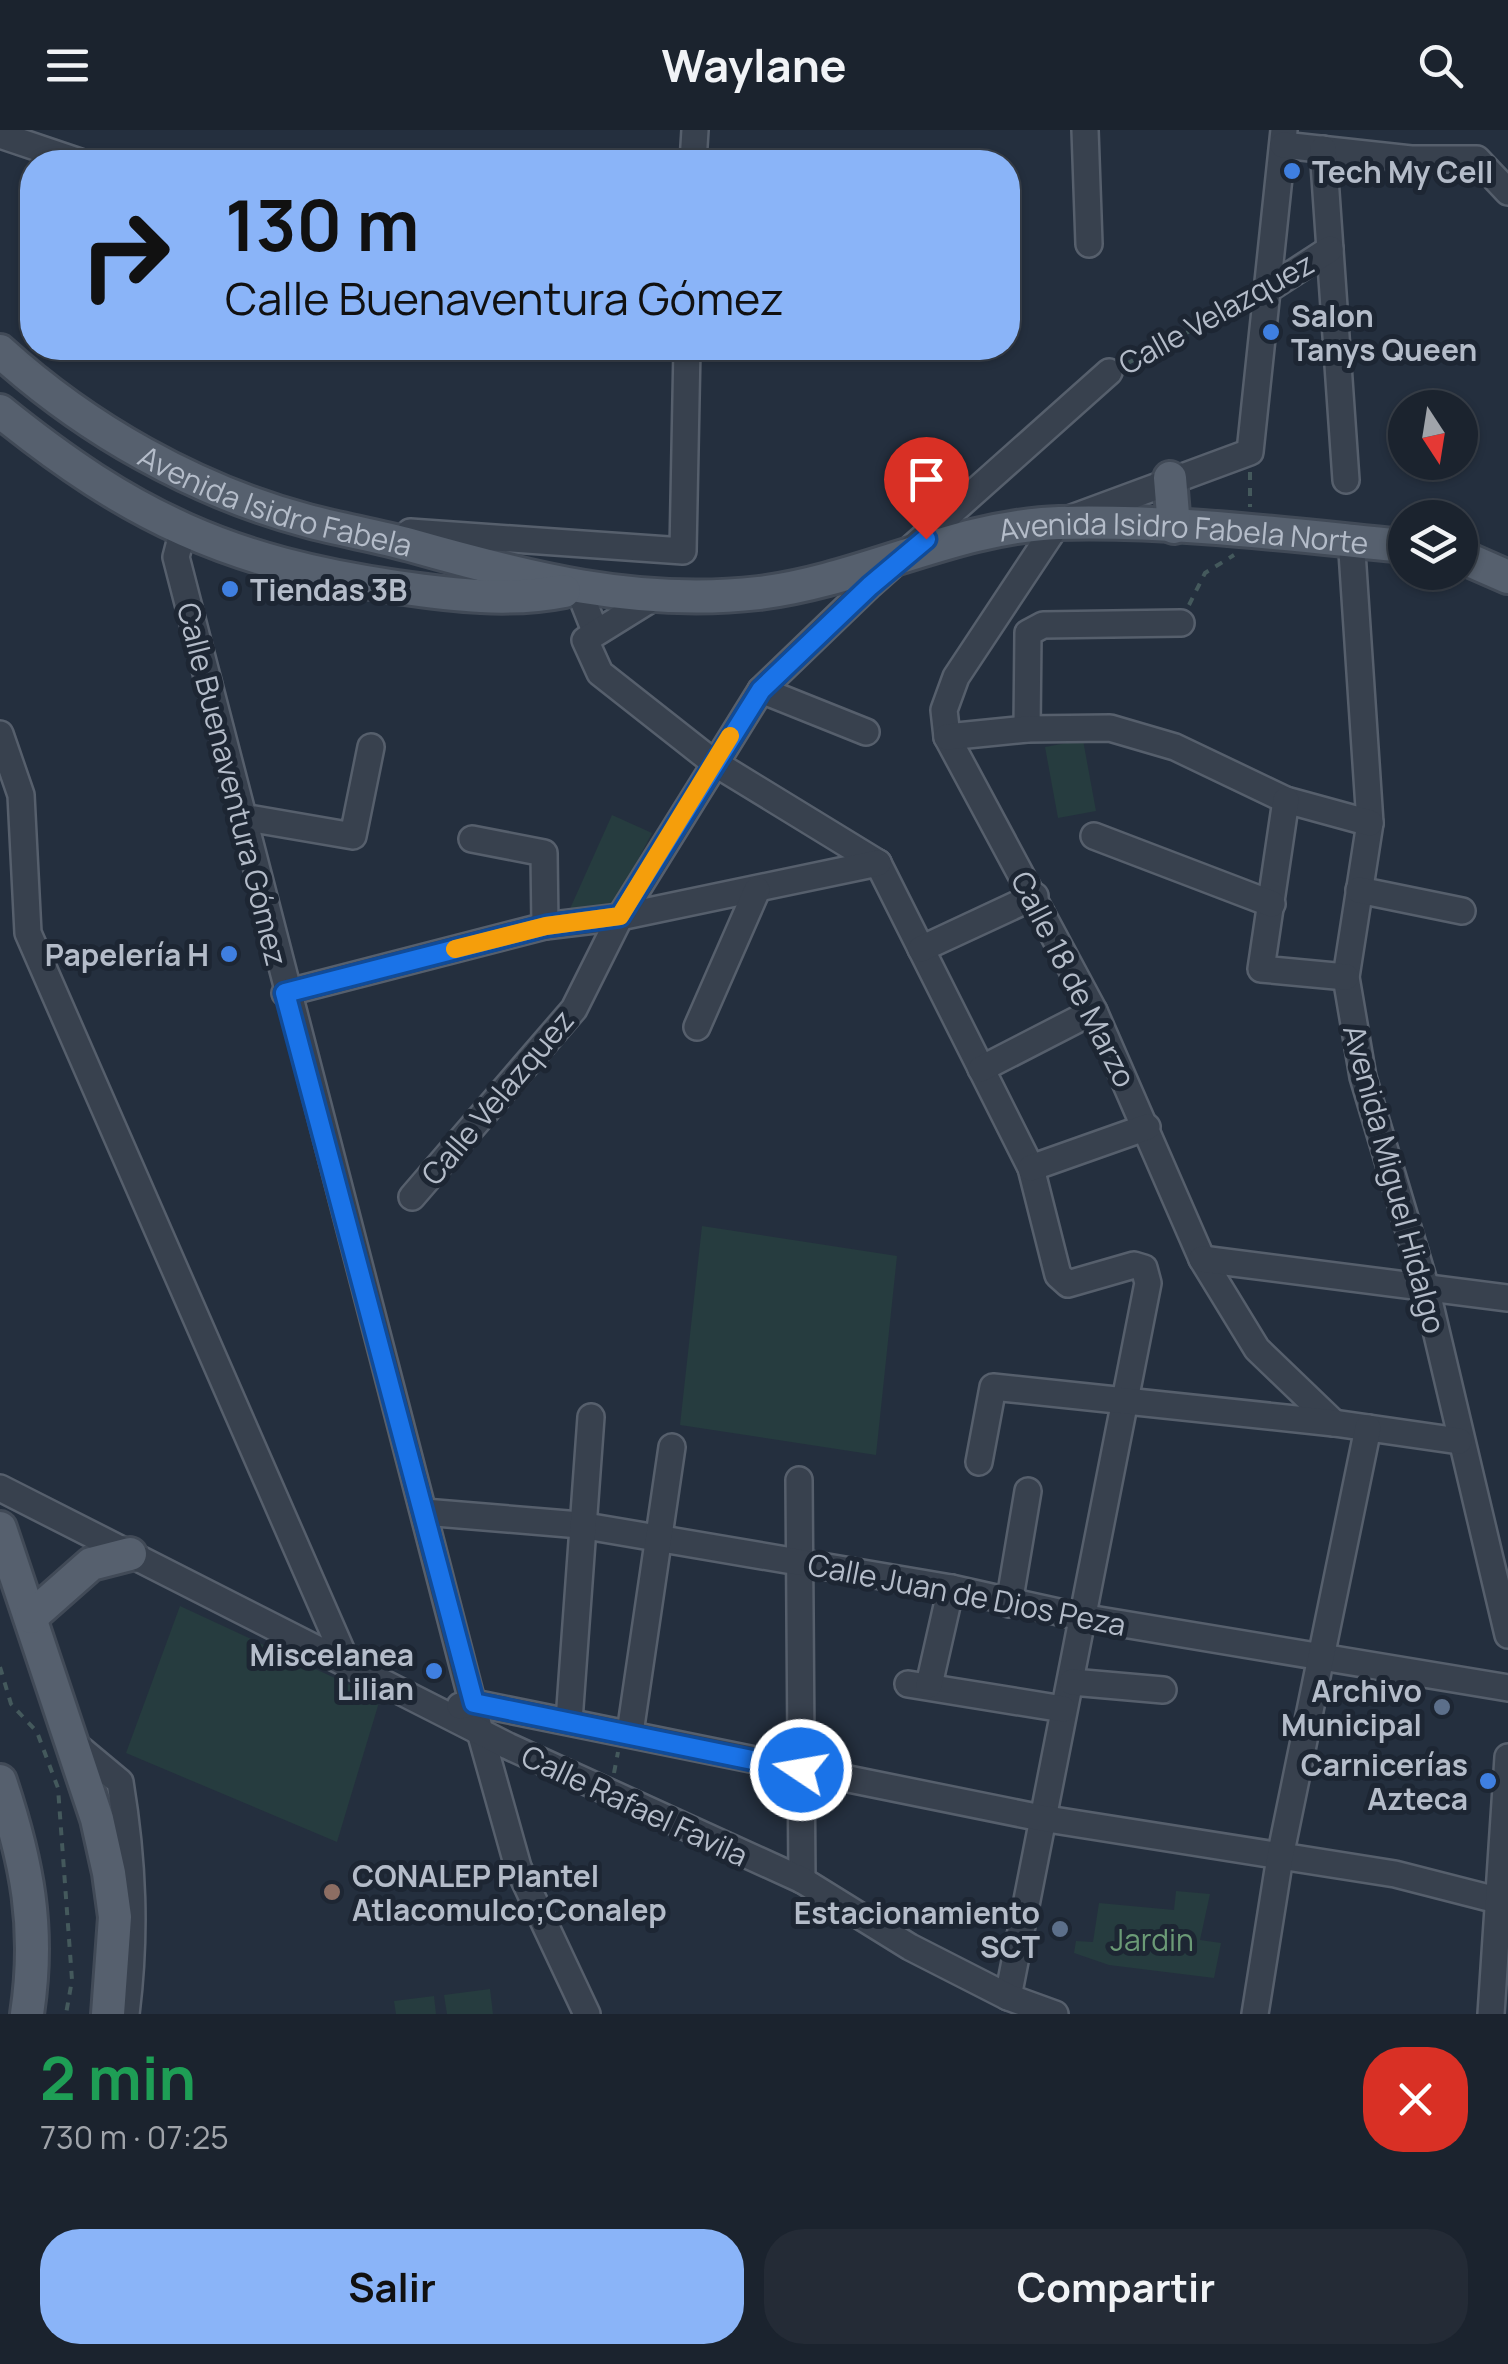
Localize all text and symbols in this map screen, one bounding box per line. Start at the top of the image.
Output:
text: Waylane [661,34,847,96]
icon: menu [40,38,95,93]
icon: search [1413,38,1468,93]
place label: Tech My Cell [1312,151,1493,192]
marker: Tech My Cell [1281,160,1303,182]
text: 130 m [225,176,419,272]
icon: right [60,190,190,320]
street label: Calle Velazquez [1111,242,1321,384]
text: Calle Buenaventura Gómez [225,267,784,329]
place label: Salon Tanys Queen [1291,295,1477,370]
marker: Salon Tanys Queen [1260,321,1282,343]
north arrow [1388,390,1478,480]
map controls [1388,390,1478,590]
street label: Avenida Isidro Fabela [132,435,417,565]
pin [884,437,969,540]
icon: arrive [899,452,954,507]
button: layers [1388,500,1478,590]
street label: Avenida Isidro Fabela Norte [995,502,1370,563]
place label: Tiendas 3B [250,569,407,610]
marker: Tiendas 3B [219,578,241,600]
street label: Calle Buenaventura Gómez [168,598,298,970]
street label: Calle 18 de Marzo [1002,864,1146,1094]
place label: Papelería H [45,934,209,975]
marker: Papelería H [218,943,240,965]
street label: Calle Velazquez [411,1001,583,1193]
street label: Avenida Miguel Hidalgo [1334,1020,1456,1338]
street label: Calle Juan de Dios Peza [805,1543,1129,1645]
place label: Miscelanea Lilian [250,1634,414,1709]
marker: Miscelanea Lilian [423,1660,445,1682]
place label: Archivo Municipal [1281,1670,1422,1745]
marker: Archivo Municipal [1431,1696,1453,1718]
position arrow [749,1718,853,1822]
street label: Calle Rafael Favila [515,1735,755,1875]
place label: Carnicerías Azteca [1301,1744,1468,1819]
marker: Carnicerías Azteca [1477,1770,1499,1792]
place label: CONALEP Plantel Atlacomulco;Conalep [352,1855,667,1930]
marker: CONALEP Plantel Atlacomulco;Conalep [321,1881,343,1903]
place label: Estacionamiento SCT [794,1892,1040,1967]
marker: Estacionamiento SCT [1049,1918,1071,1940]
park label: Jardin [1110,1919,1194,1960]
text: 2 min [40,2036,196,2118]
button: close [1363,2047,1468,2152]
text: 730 m · 07:25 [40,2115,229,2159]
button: Salir [40,2229,744,2344]
button: Compartir [764,2229,1468,2344]

